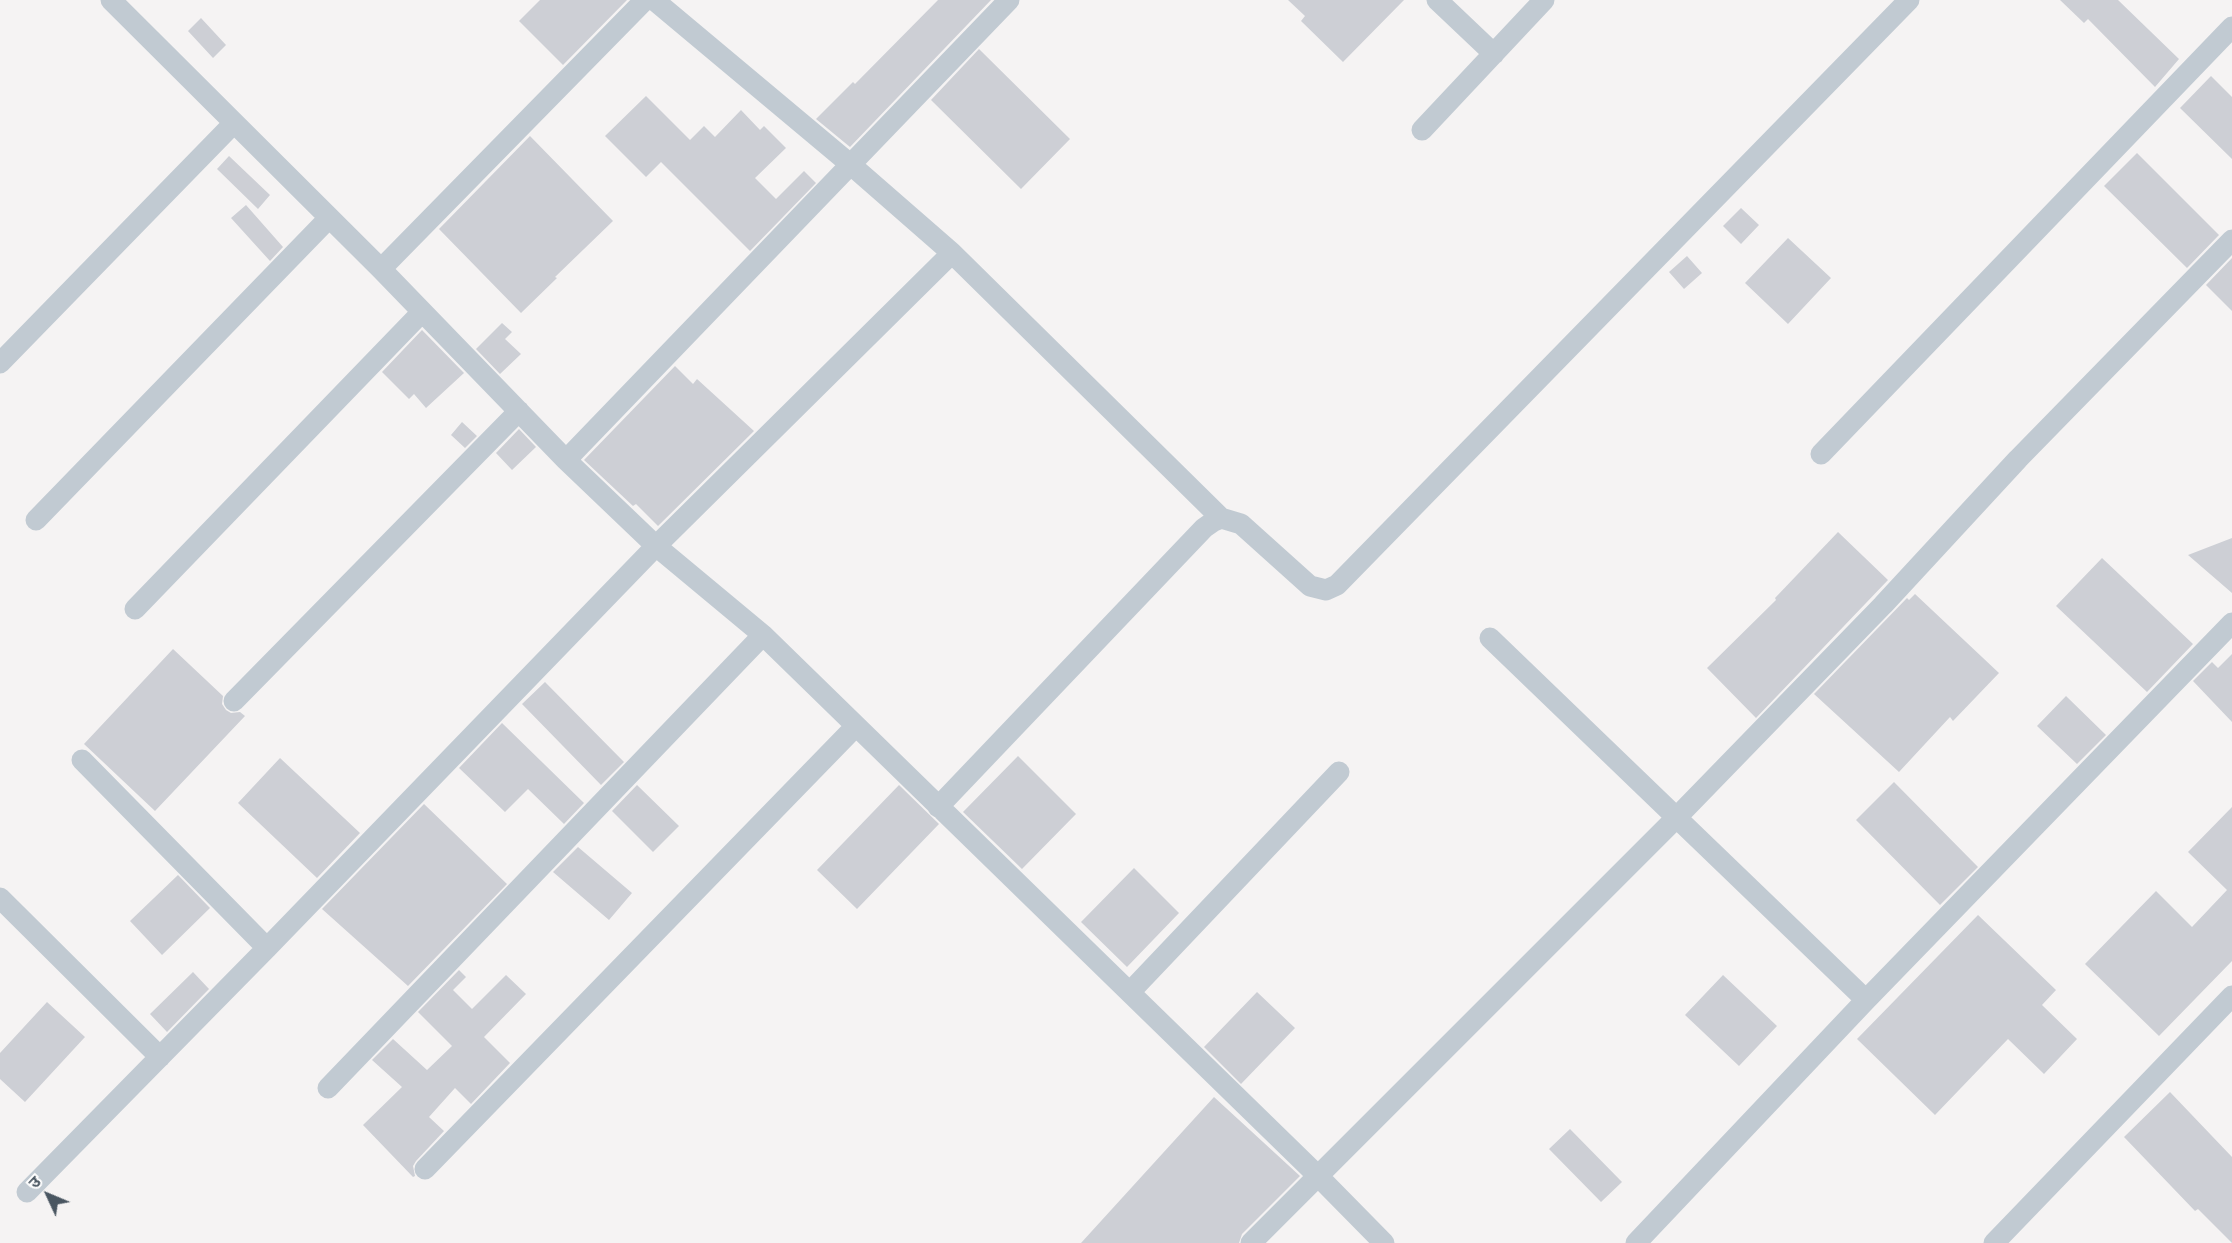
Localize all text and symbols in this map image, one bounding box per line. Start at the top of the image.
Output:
north arrow [18,1165,78,1225]
text: उ [26,1174,44,1191]

